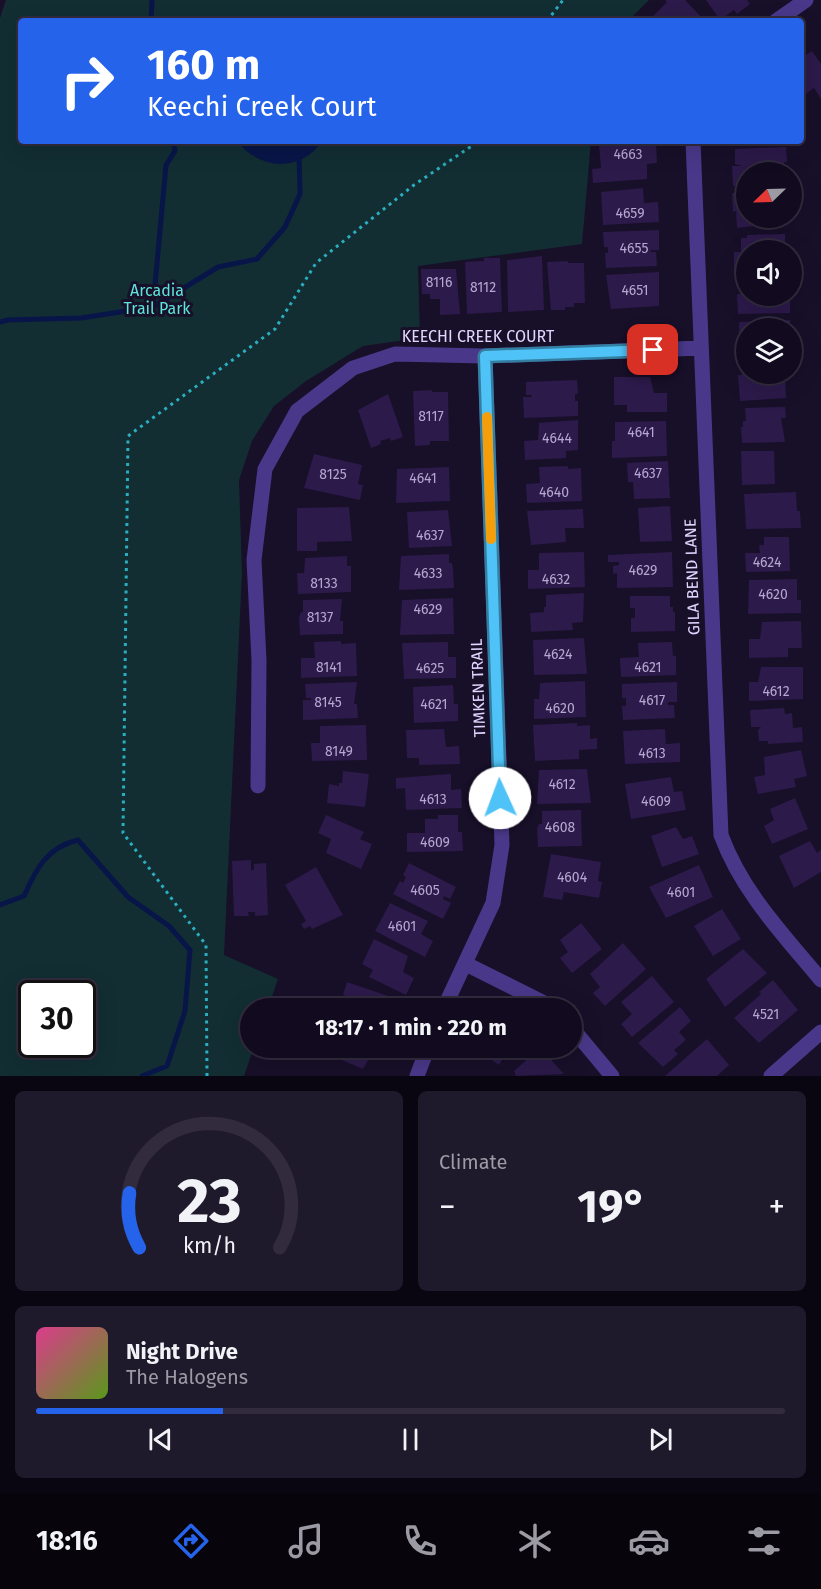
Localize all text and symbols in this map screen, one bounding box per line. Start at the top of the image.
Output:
text: 160 m [147,40,260,90]
icon: right [48,42,126,120]
text: Keechi Creek Court [147,91,376,123]
house number: 4663 [613,146,643,163]
north arrow [736,162,802,228]
map controls [736,162,802,384]
house number: 4659 [616,205,645,222]
house number: 4655 [620,240,648,257]
button: sound [736,240,802,306]
house number: 8116 [426,274,452,291]
house number: 8112 [470,279,496,296]
park label: Arcadia Trail Park [123,281,191,318]
house number: 4651 [621,282,649,299]
button: layers [736,318,802,384]
pin [627,324,678,375]
street label: KEECHI CREEK COURT [402,327,555,346]
icon: arrive [636,333,669,366]
house number: 8117 [418,408,444,425]
house number: 4641 [627,424,655,441]
house number: 4644 [542,430,572,447]
house number: 4637 [634,465,662,482]
house number: 8125 [319,466,347,483]
house number: 4641 [409,470,437,487]
house number: 4640 [539,484,569,501]
street label: GILA BEND LANE [680,518,704,636]
house number: 4637 [416,527,444,544]
house number: 4624 [753,554,782,571]
house number: 4629 [629,562,657,579]
house number: 4633 [414,565,442,582]
house number: 4632 [542,571,570,588]
house number: 8133 [310,575,338,592]
house number: 4620 [758,586,788,603]
house number: 4629 [414,601,442,618]
house number: 8137 [307,609,333,626]
street label: TIMKEN TRAIL [467,638,489,738]
house number: 4624 [544,646,573,663]
house number: 8141 [316,659,342,676]
house number: 4621 [634,659,662,676]
house number: 4625 [416,660,444,677]
house number: 4612 [762,683,790,700]
house number: 4617 [639,692,665,709]
house number: 8145 [314,694,342,711]
house number: 4621 [420,696,448,713]
house number: 4620 [545,700,575,717]
house number: 8149 [325,743,353,760]
house number: 4613 [638,745,666,762]
position arrow [468,766,532,830]
house number: 4612 [548,776,576,793]
house number: 4613 [419,791,447,808]
house number: 4609 [641,793,671,810]
house number: 4608 [545,819,576,836]
house number: 4609 [420,834,450,851]
house number: 4604 [557,869,588,886]
house number: 4605 [410,882,440,899]
house number: 4601 [667,884,695,901]
house number: 4601 [388,918,416,935]
speed limit sign: 30 [18,980,96,1058]
house number: 4521 [753,1006,779,1023]
text: 18:17 · 1 min · 220 m [315,1014,507,1041]
text: Climate [439,1150,507,1174]
text: 23 [177,1164,241,1239]
text: 19° [577,1180,647,1234]
text: − [439,1187,456,1227]
text: + [769,1187,785,1227]
text: km/h [182,1233,236,1259]
text: Night Drive [126,1338,238,1365]
text: The Halogens [126,1365,248,1389]
icon: previous [144,1423,177,1456]
icon: pause [394,1423,427,1456]
icon: next [644,1423,677,1456]
icon: directions [170,1520,212,1562]
icon: music [285,1520,327,1562]
icon: phone [399,1520,441,1562]
icon: climate [514,1520,556,1562]
icon: car [628,1520,670,1562]
icon: filters [743,1520,785,1562]
text: 18:16 [36,1525,98,1557]

